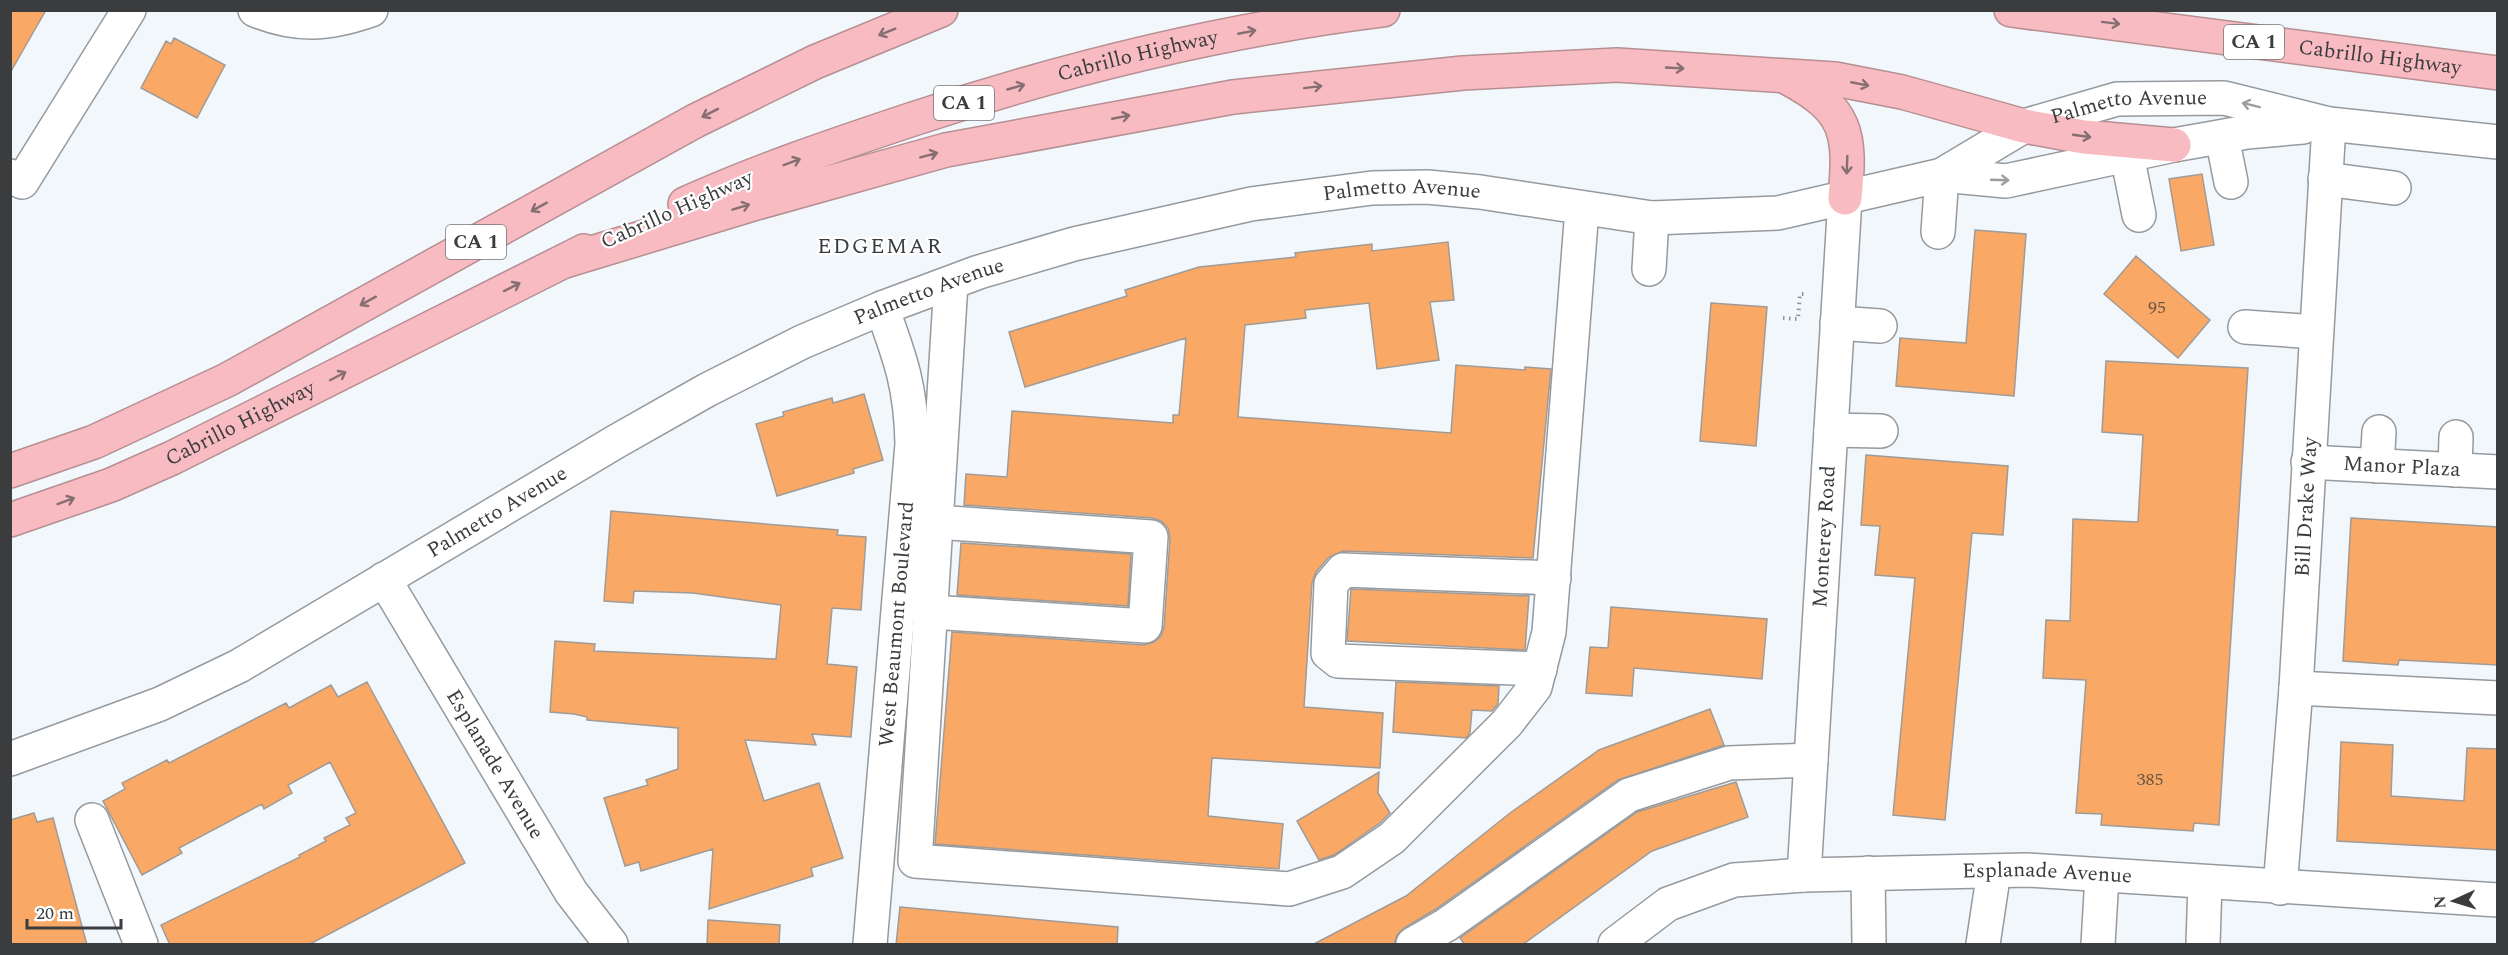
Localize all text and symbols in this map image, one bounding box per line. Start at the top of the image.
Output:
one-way arrow [2100,18,2120,29]
street label: Cabrillo Highway [1054,21,1222,91]
road number: CA 1 [2224,25,2284,59]
one-way arrow [1236,26,1256,37]
one-way arrow [879,27,897,38]
street label: Cabrillo Highway [2297,31,2464,84]
one-way arrow [1665,63,1685,74]
one-way arrow [1850,79,1869,90]
one-way arrow [1007,81,1026,92]
one-way arrow [1303,82,1323,93]
street label: Palmetto Avenue [2047,82,2207,133]
road number: CA 1 [934,86,994,120]
one-way arrow [2242,99,2261,111]
one-way arrow [701,108,719,120]
one-way arrow [1110,111,1130,122]
one-way arrow [2071,130,2091,141]
one-way arrow [919,149,938,160]
one-way arrow [1841,154,1853,174]
one-way arrow [782,156,801,167]
street label: Cabrillo Highway [596,162,759,258]
street label: Palmetto Avenue [1321,171,1482,210]
one-way arrow [1989,175,2009,186]
one-way arrow [531,201,548,213]
one-way arrow [731,201,750,212]
road number: CA 1 [446,225,506,259]
district label: EDGEMAR [817,230,943,263]
street label: Palmetto Avenue [849,249,1008,334]
one-way arrow [503,281,520,293]
house number: 95 [2148,294,2166,321]
one-way arrow [360,295,377,307]
one-way arrow [329,370,347,381]
street label: Cabrillo Highway [160,372,322,475]
street label: Bill Drake Way [2287,435,2327,578]
street label: Manor Plaza [2342,448,2462,486]
street label: Palmetto Avenue [421,458,574,567]
street label: Monterey Road [1804,465,1845,609]
one-way arrow [56,495,75,506]
street label: West Beaumont Boulevard [871,500,923,748]
street label: Esplanade Avenue [437,683,552,846]
house number: 385 [2137,766,2164,793]
street label: Esplanade Avenue [1962,854,2133,893]
north arrow [2424,871,2484,931]
scale bar [27,892,122,930]
text: N [2428,895,2452,909]
text: 20 m [36,900,74,927]

